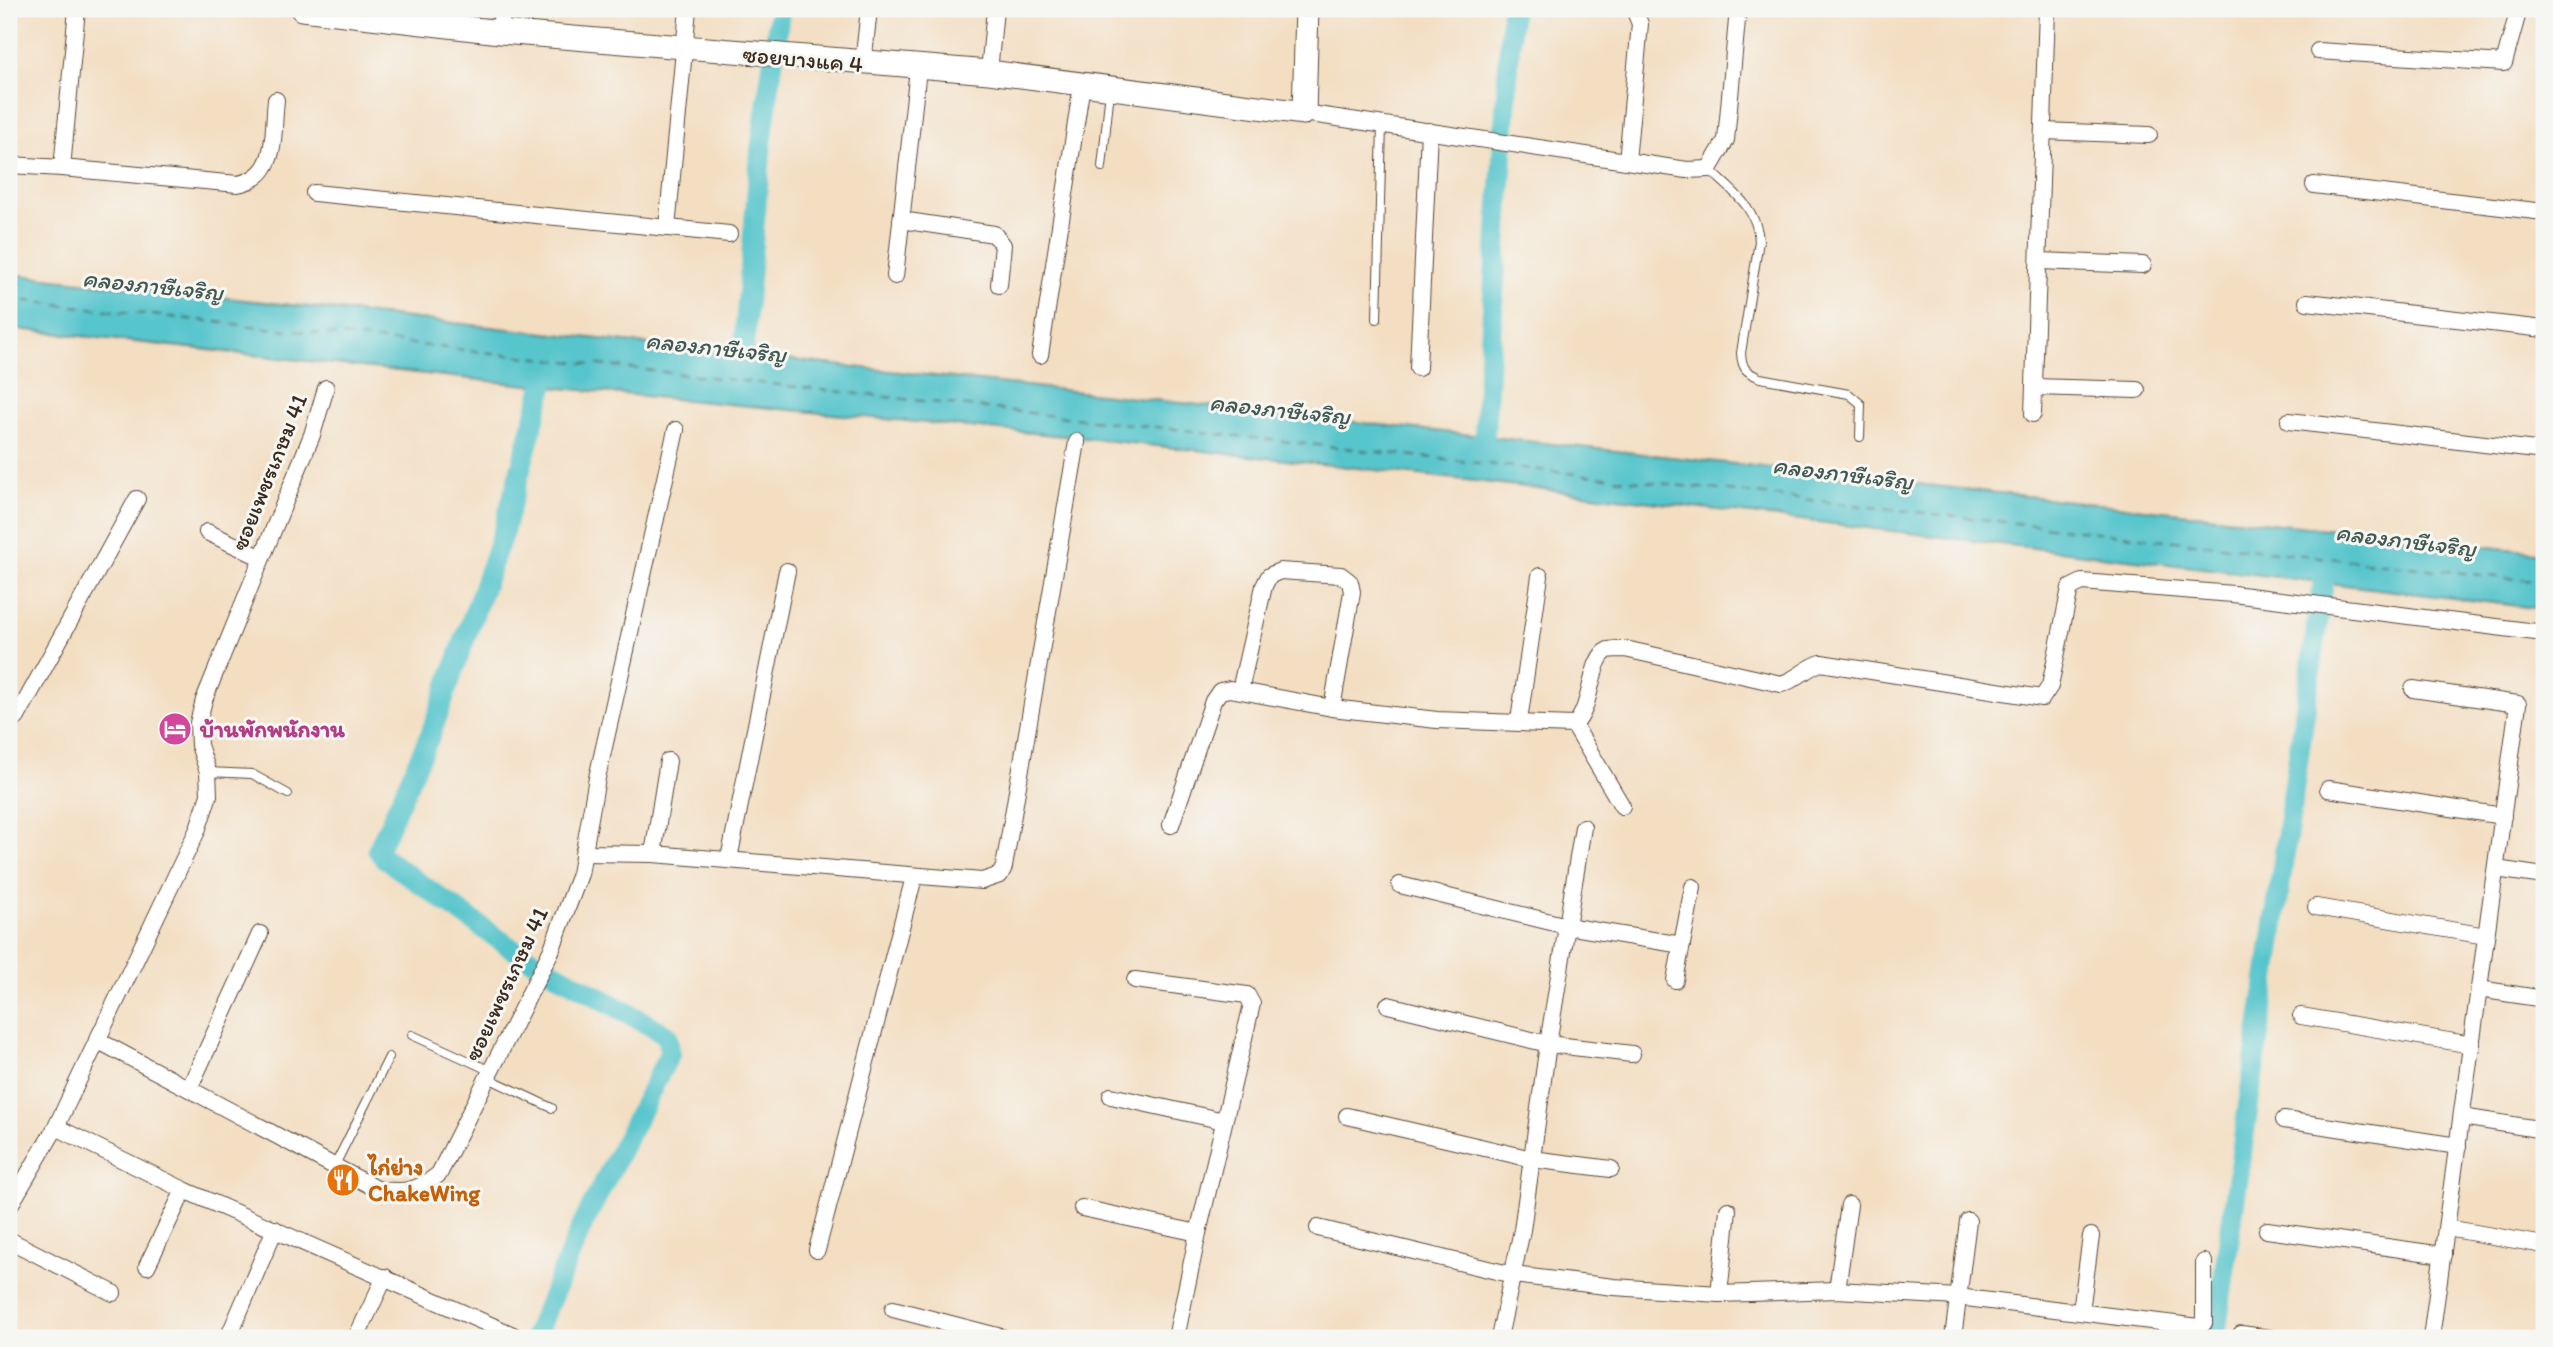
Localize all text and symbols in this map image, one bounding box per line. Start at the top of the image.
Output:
street label: ซอยบางแค 4 [742,40,864,78]
water label: คลองภาษีเจริญ [81,263,226,307]
water label: คลองภาษีเจริญ [644,325,789,369]
water label: คลองภาษีเจริญ [1208,387,1353,431]
street label: ซอยเพชรเกษม 41 [225,389,313,554]
water label: คลองภาษีเจริญ [1771,450,1917,496]
water label: คลองภาษีเจริญ [2334,517,2480,563]
hotel icon: บ้านพักพนักงาน [156,710,194,748]
place label: บ้านพักพนักงาน [199,715,345,743]
street label: ซอยเพชรเกษม 41 [458,902,554,1065]
place label: ไก่ย่าง ChakeWing [367,1153,481,1207]
restaurant icon: ไก่ย่าง ChakeWing [324,1161,362,1199]

